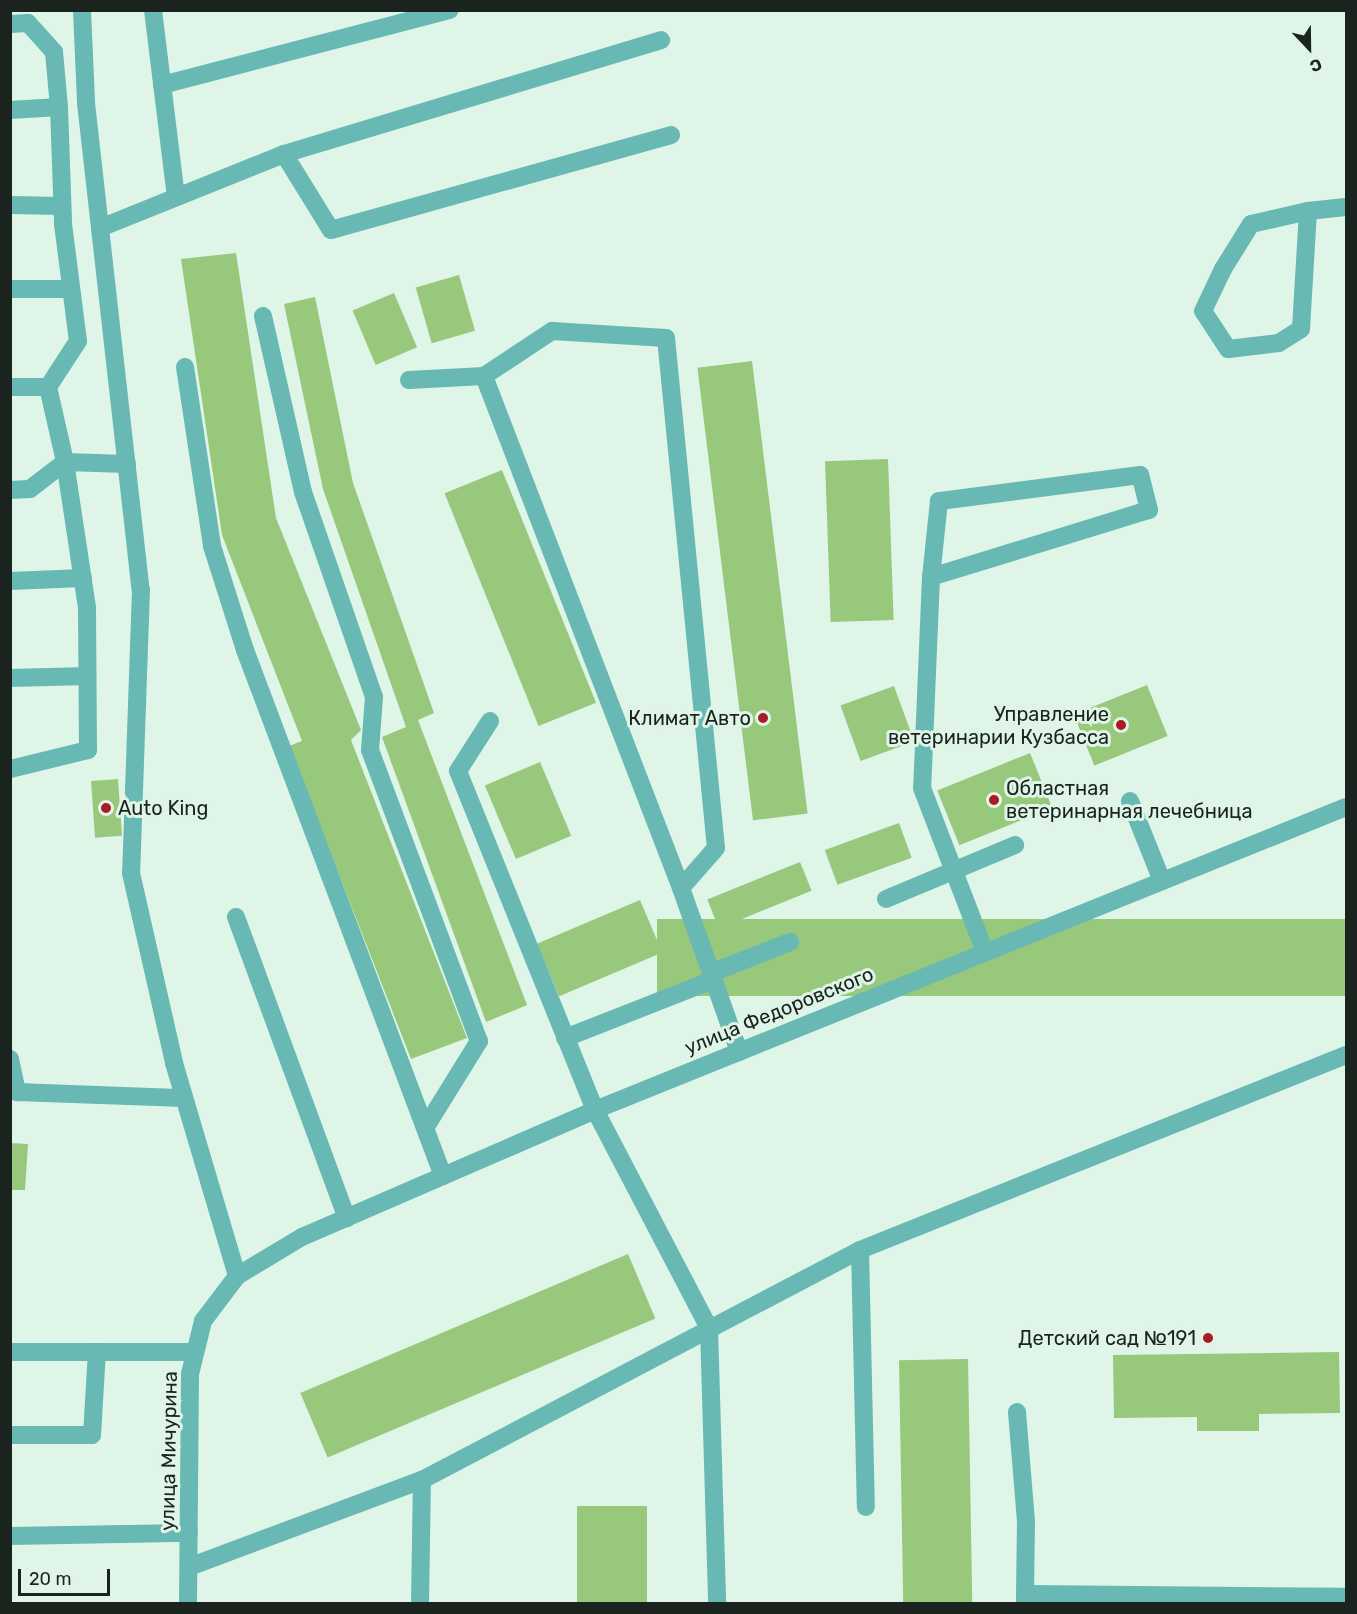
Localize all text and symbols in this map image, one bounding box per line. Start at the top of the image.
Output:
north arrow [1279,18,1339,78]
text: С [1307,54,1325,76]
place label: Управление ветеринарии Кузбасса [888,702,1109,749]
place label: Климат Авто [628,706,751,730]
marker: Климат Авто [756,711,770,725]
marker: Управление ветеринарии Кузбасса [1114,718,1128,732]
place label: Областная ветеринарная лечебница [1006,777,1252,824]
marker: Областная ветеринарная лечебница [987,793,1001,807]
place label: Auto King [118,796,208,820]
marker: Auto King [99,801,113,815]
street label: улица Федоровского [681,962,877,1060]
place label: Детский сад №191 [1018,1326,1196,1350]
marker: Детский сад №191 [1201,1331,1215,1345]
street label: улица Мичурина [156,1371,182,1531]
scale bar [21,1557,112,1595]
text: 20 m [29,1568,71,1590]

